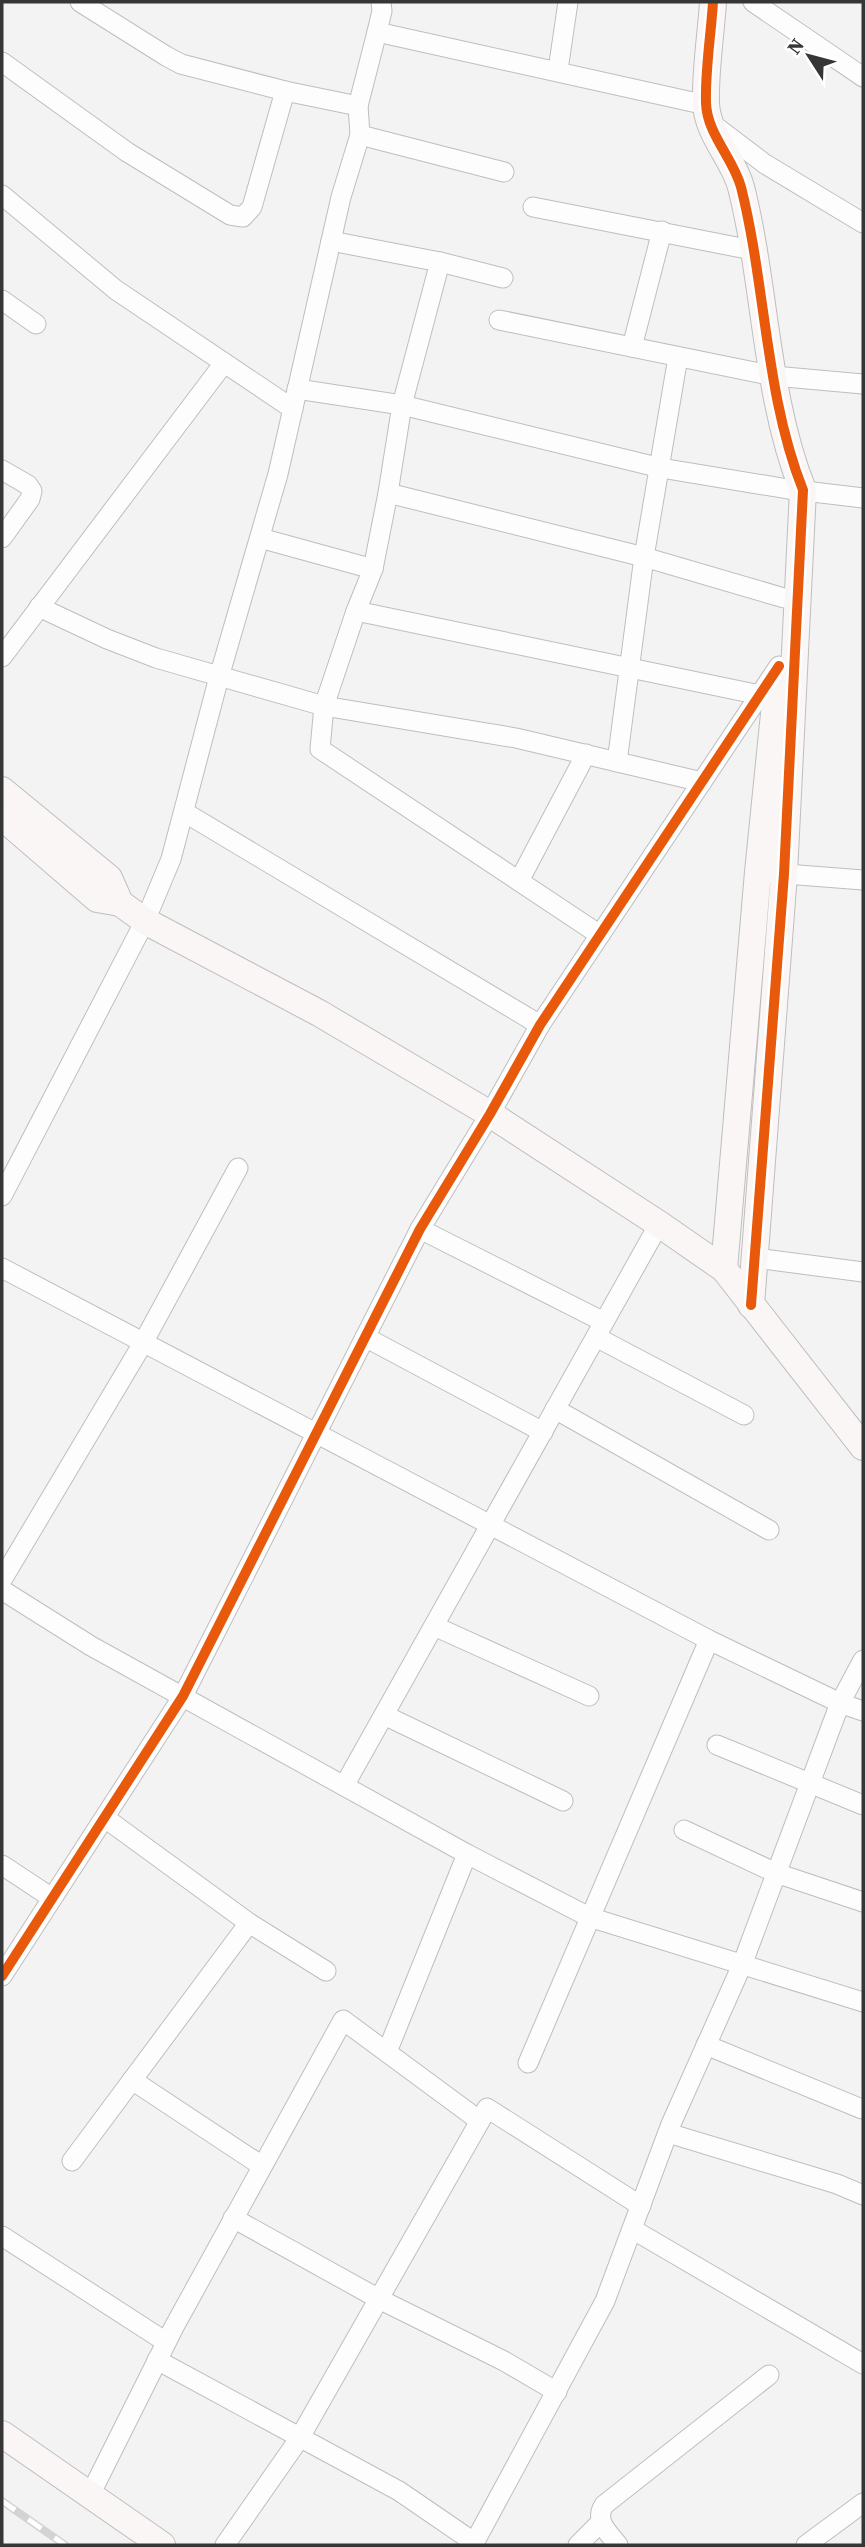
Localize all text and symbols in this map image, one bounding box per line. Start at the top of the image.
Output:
north arrow [774,21,844,91]
text: N [781,33,810,59]

